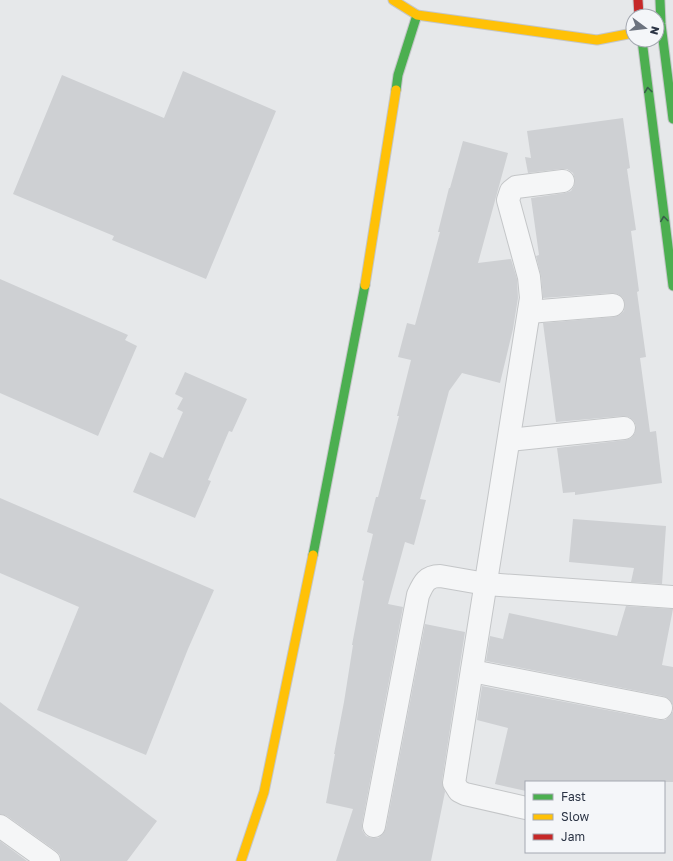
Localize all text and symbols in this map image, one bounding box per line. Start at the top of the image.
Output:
north arrow [625,8,665,48]
text: N [648,25,663,36]
one-way arrow [644,87,653,93]
one-way arrow [660,216,669,222]
legend [525,781,665,853]
text: Fast [561,789,586,804]
text: Slow [561,809,589,824]
text: Jam [561,829,585,844]

